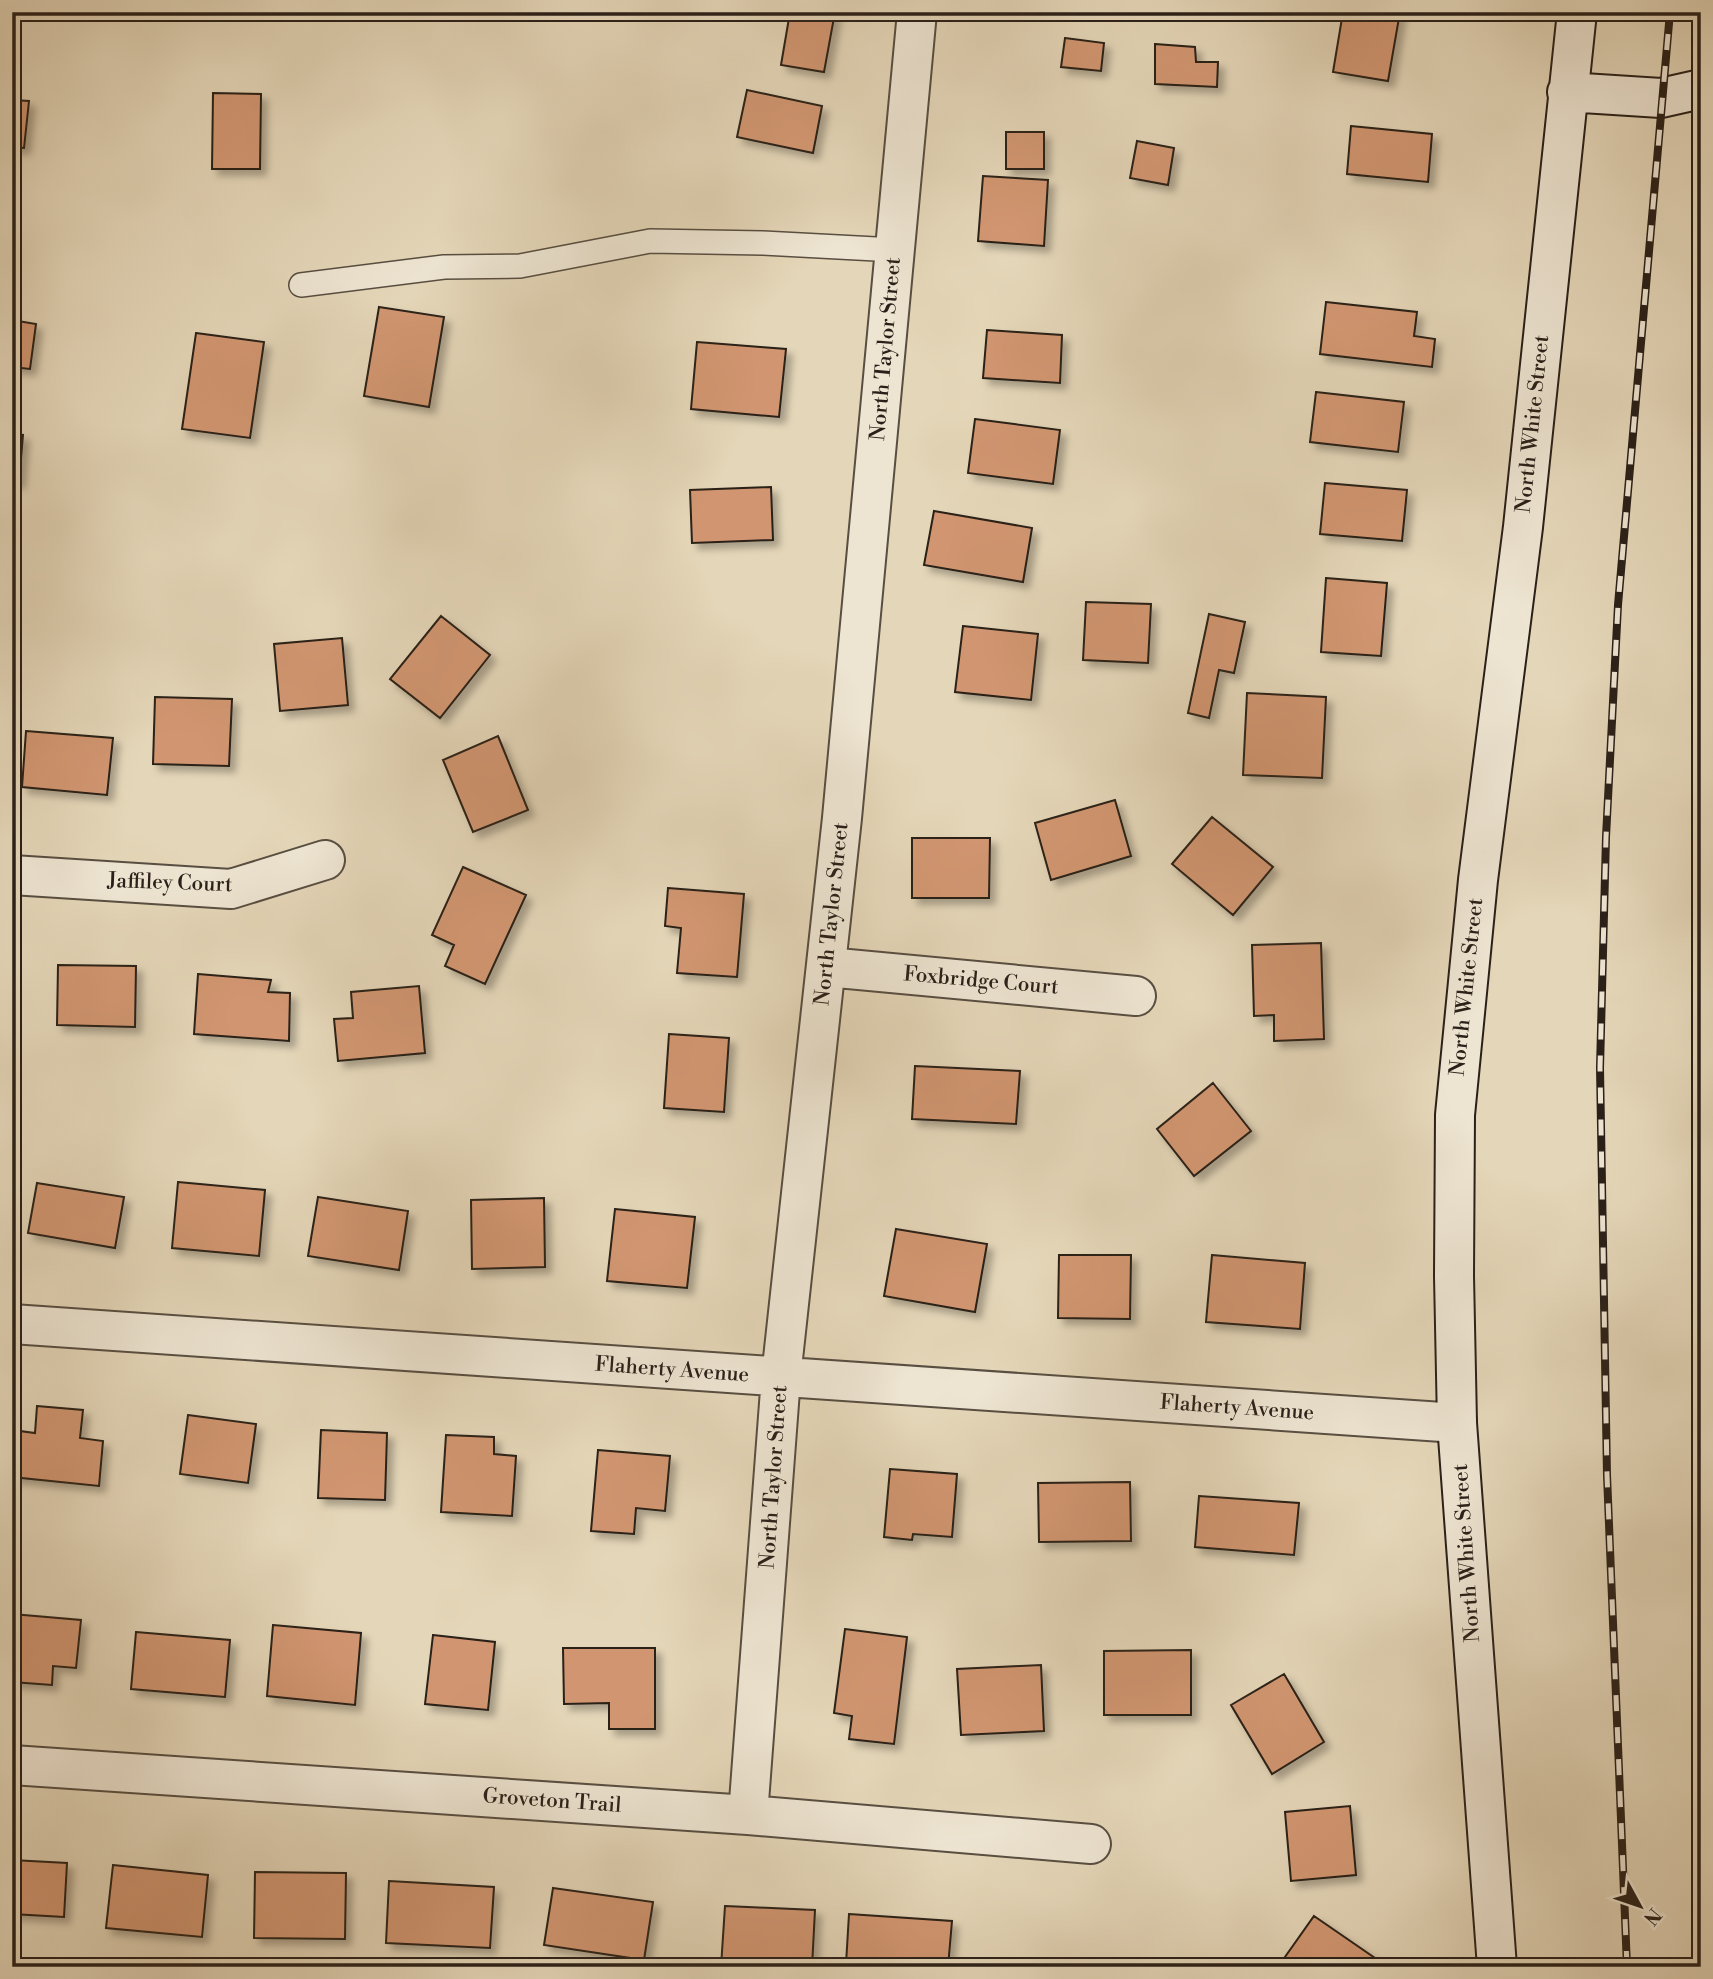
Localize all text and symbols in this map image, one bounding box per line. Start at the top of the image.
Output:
street label: North Taylor Street [865,256,907,442]
street label: North White Street [1511,333,1555,514]
street label: North Taylor Street [809,821,855,1007]
street label: Jaffiley Court [106,868,233,898]
street label: North White Street [1445,896,1489,1077]
street label: Foxbridge Court [902,961,1060,1001]
street label: Flaherty Avenue [594,1352,750,1388]
street label: North Taylor Street [755,1384,793,1570]
street label: Flaherty Avenue [1159,1390,1315,1426]
street label: North White Street [1448,1462,1486,1643]
street label: Groveton Trail [482,1783,622,1819]
north arrow [1604,1870,1674,1940]
text: N [1638,1903,1666,1930]

